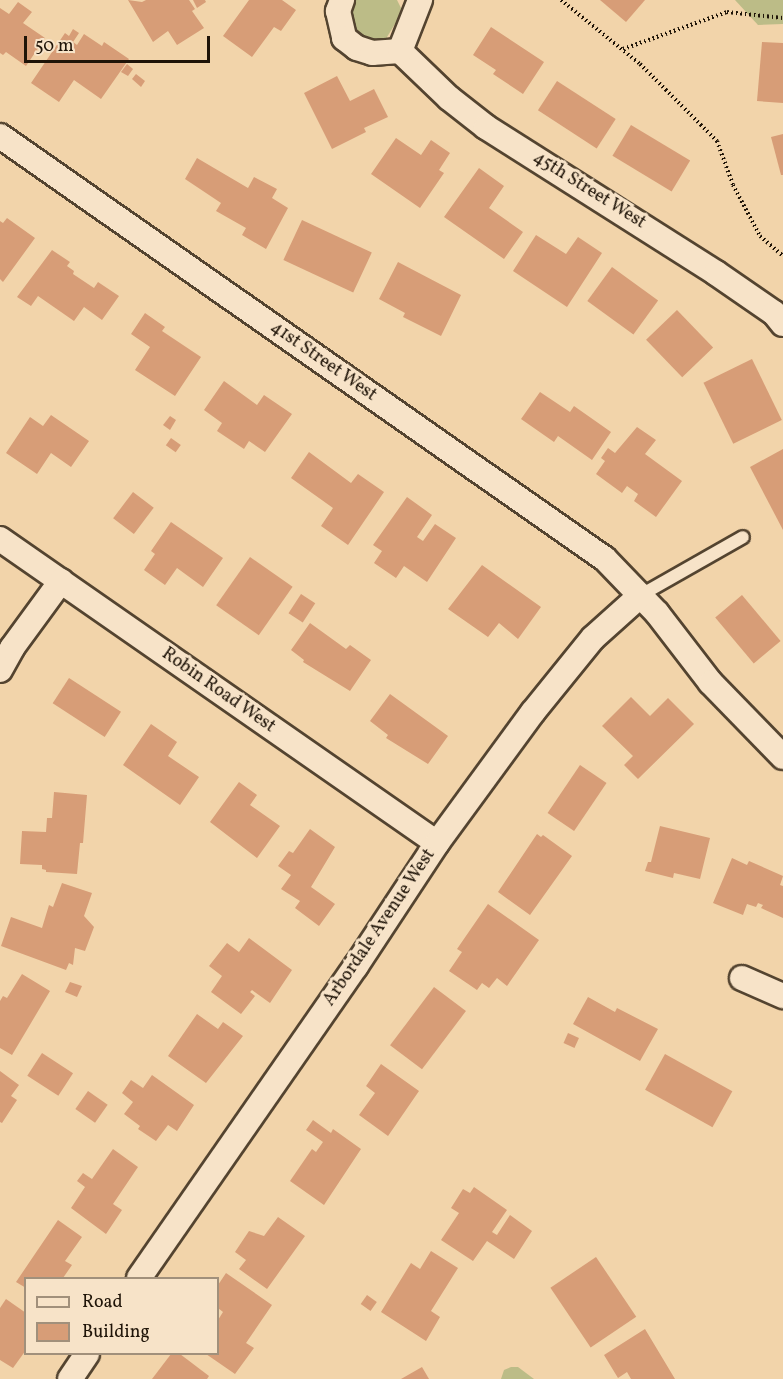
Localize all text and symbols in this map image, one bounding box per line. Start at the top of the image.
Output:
scale bar [27,24,213,62]
text: 50 m [35,34,74,59]
street label: 45th Street West [528,148,650,234]
street label: 41st Street West [265,317,381,407]
street label: Robin Road West [157,644,279,738]
street label: Arbordale Avenue West [319,845,441,1011]
legend [24,1277,219,1355]
text: Road [82,1290,123,1315]
text: Building [82,1320,150,1345]

